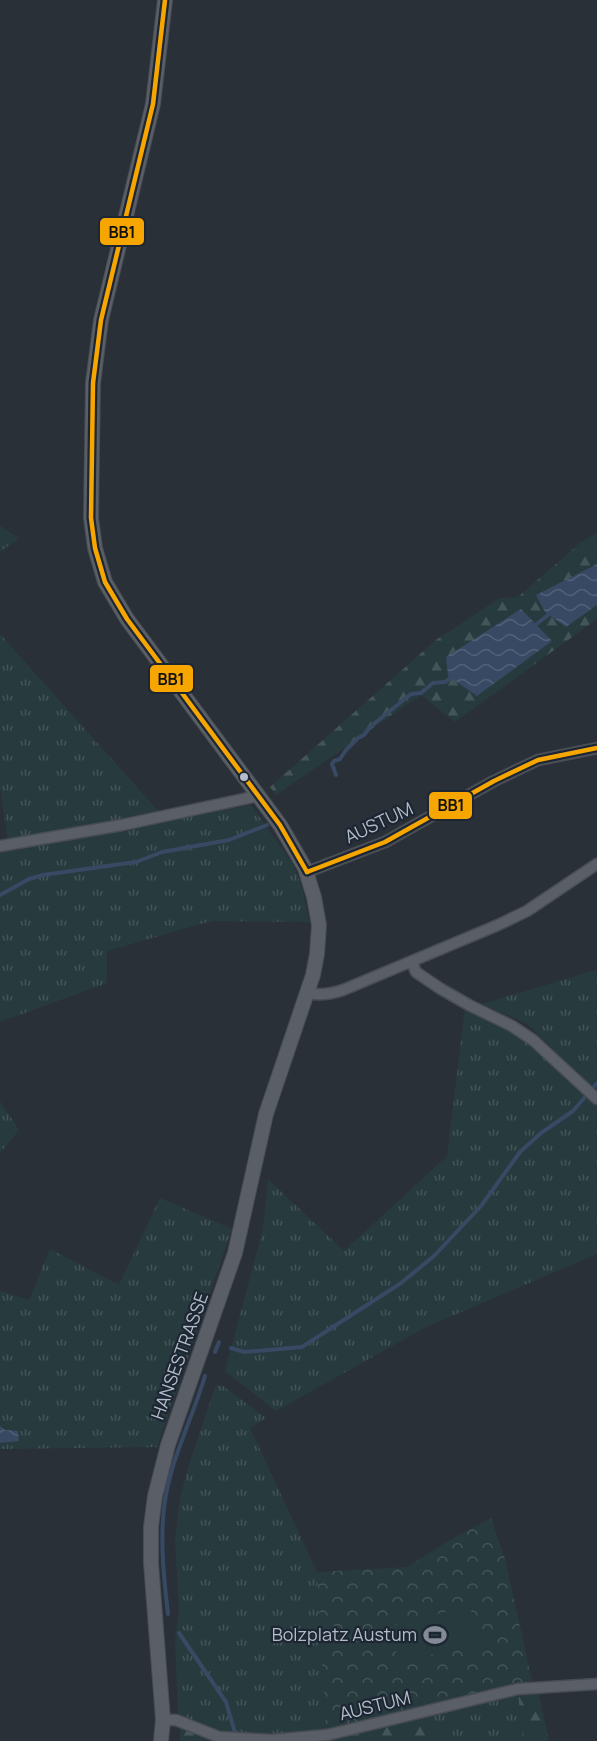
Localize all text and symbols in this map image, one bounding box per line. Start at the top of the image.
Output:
line badge: BB1 [99,217,145,246]
text: BB1 [108,221,136,243]
line badge: BB1 [149,664,194,693]
text: BB1 [157,668,185,690]
unlabelled marker [238,771,250,783]
line badge: BB1 [428,791,473,820]
text: BB1 [437,794,465,816]
street label: AUSTUM [341,796,417,848]
street label: HANSESTRASSE [145,1289,213,1423]
place label: Bolzplatz Austum [272,1622,417,1646]
sports icon: Bolzplatz Austum [422,1622,448,1648]
street label: AUSTUM [337,1685,413,1725]

